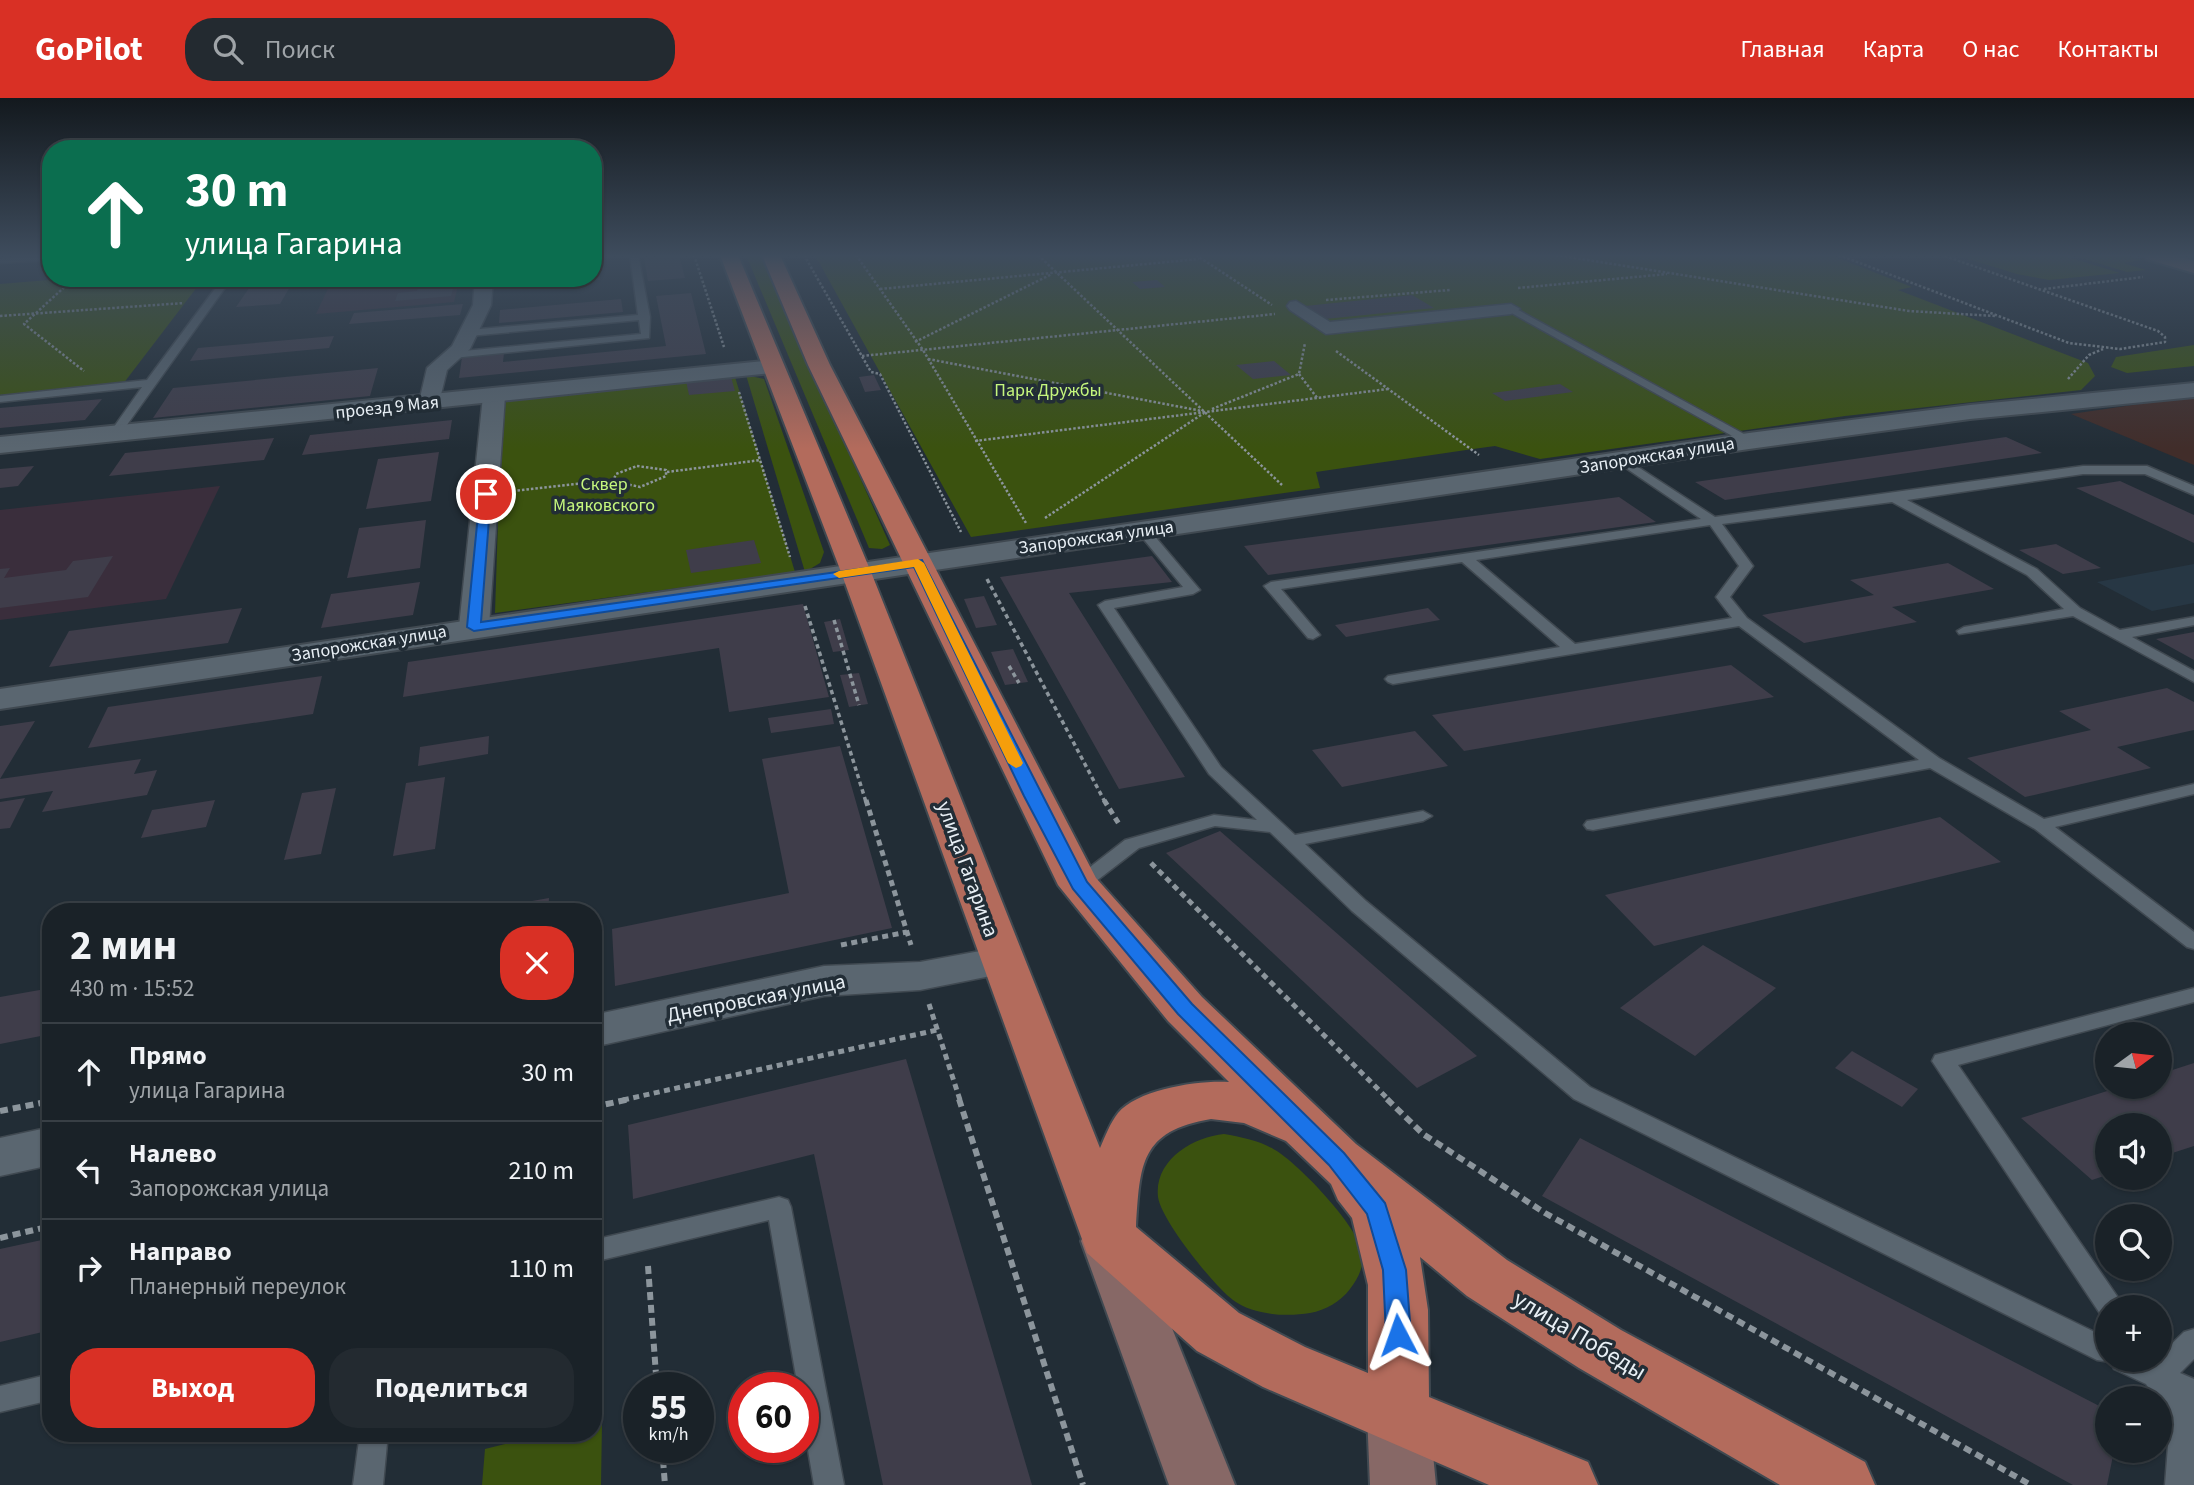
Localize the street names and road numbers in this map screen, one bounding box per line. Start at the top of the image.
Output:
street label: проезд 9 Мая [334,390,440,425]
street label: Запорожская улица [1578,431,1736,480]
street label: Запорожская улица [1017,514,1175,561]
street label: Запорожская улица [290,619,448,668]
street label: улица Гагарина [929,797,1007,941]
street label: Днепровская улица [664,966,848,1030]
street label: улица Победы [1506,1282,1653,1389]

